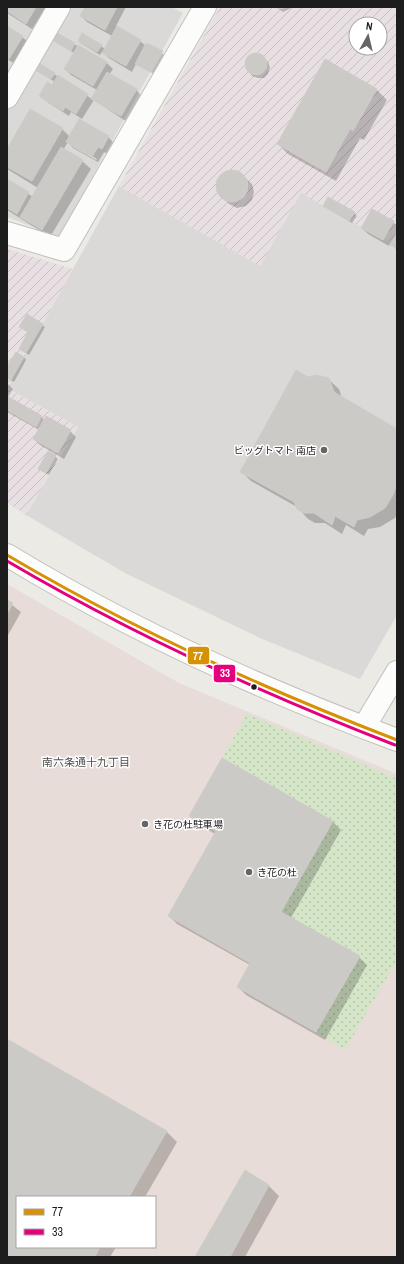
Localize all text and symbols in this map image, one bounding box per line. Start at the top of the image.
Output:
north arrow [348,16,388,56]
text: N [365,19,374,33]
place label: ビッグトマト 南店 [234,444,316,457]
marker: ビッグトマト 南店 [319,445,329,455]
line badge: 77 [187,646,210,665]
text: 77 [193,649,203,663]
line badge: 33 [213,664,236,683]
text: 33 [220,666,230,680]
unlabelled marker [249,682,259,692]
district label: 南六条通十九丁目 [42,755,130,769]
place label: き花の杜駐車場 [153,818,223,831]
marker: き花の杜駐車場 [140,819,150,829]
place label: き花の杜 [257,866,297,879]
marker: き花の杜 [244,867,254,877]
legend [16,1196,156,1248]
text: 77 [52,1204,63,1220]
text: 33 [52,1224,63,1240]

